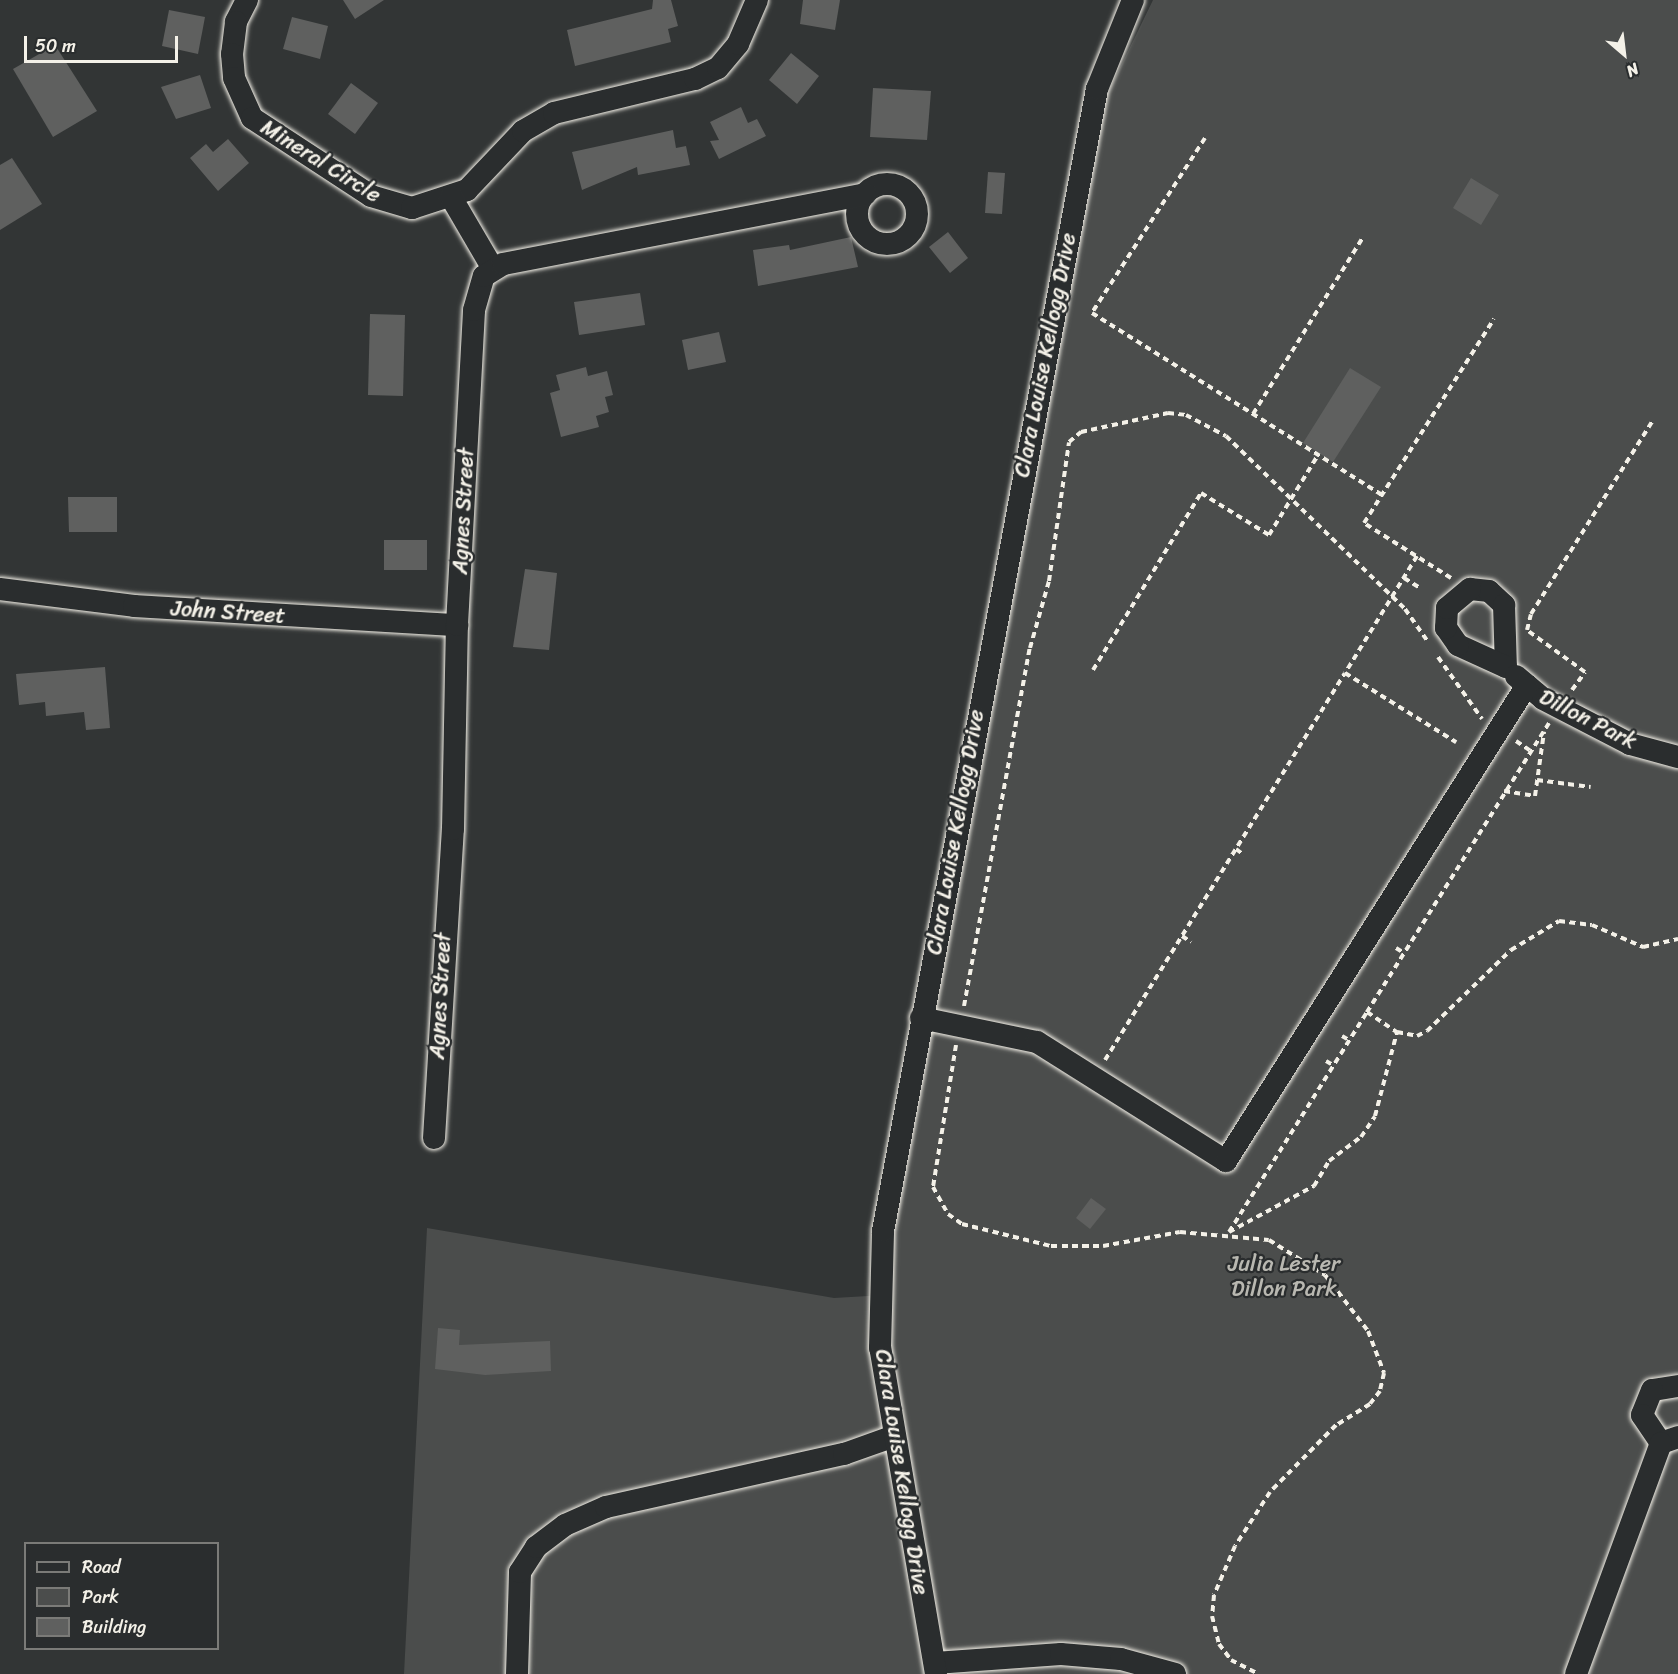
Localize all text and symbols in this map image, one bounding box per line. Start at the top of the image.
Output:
scale bar [27,24,182,62]
north arrow [1594,24,1654,84]
text: 50 m [35,30,76,62]
text: N [1621,55,1644,86]
street label: Mineral Circle [256,114,386,208]
street label: Clara Louise Kellogg Drive [1008,230,1082,480]
street label: Agnes Street [446,447,480,575]
street label: John Street [170,595,286,629]
street label: Dillon Park [1535,683,1641,755]
street label: Clara Louise Kellogg Drive [920,707,990,957]
street label: Agnes Street [423,932,457,1060]
park label: Julia Lester Dillon Park [1228,1250,1340,1302]
street label: Clara Louise Kellogg Drive [869,1347,935,1597]
legend [24,1542,219,1650]
text: Road [82,1551,121,1583]
text: Park [82,1581,119,1613]
text: Building [82,1611,146,1643]

